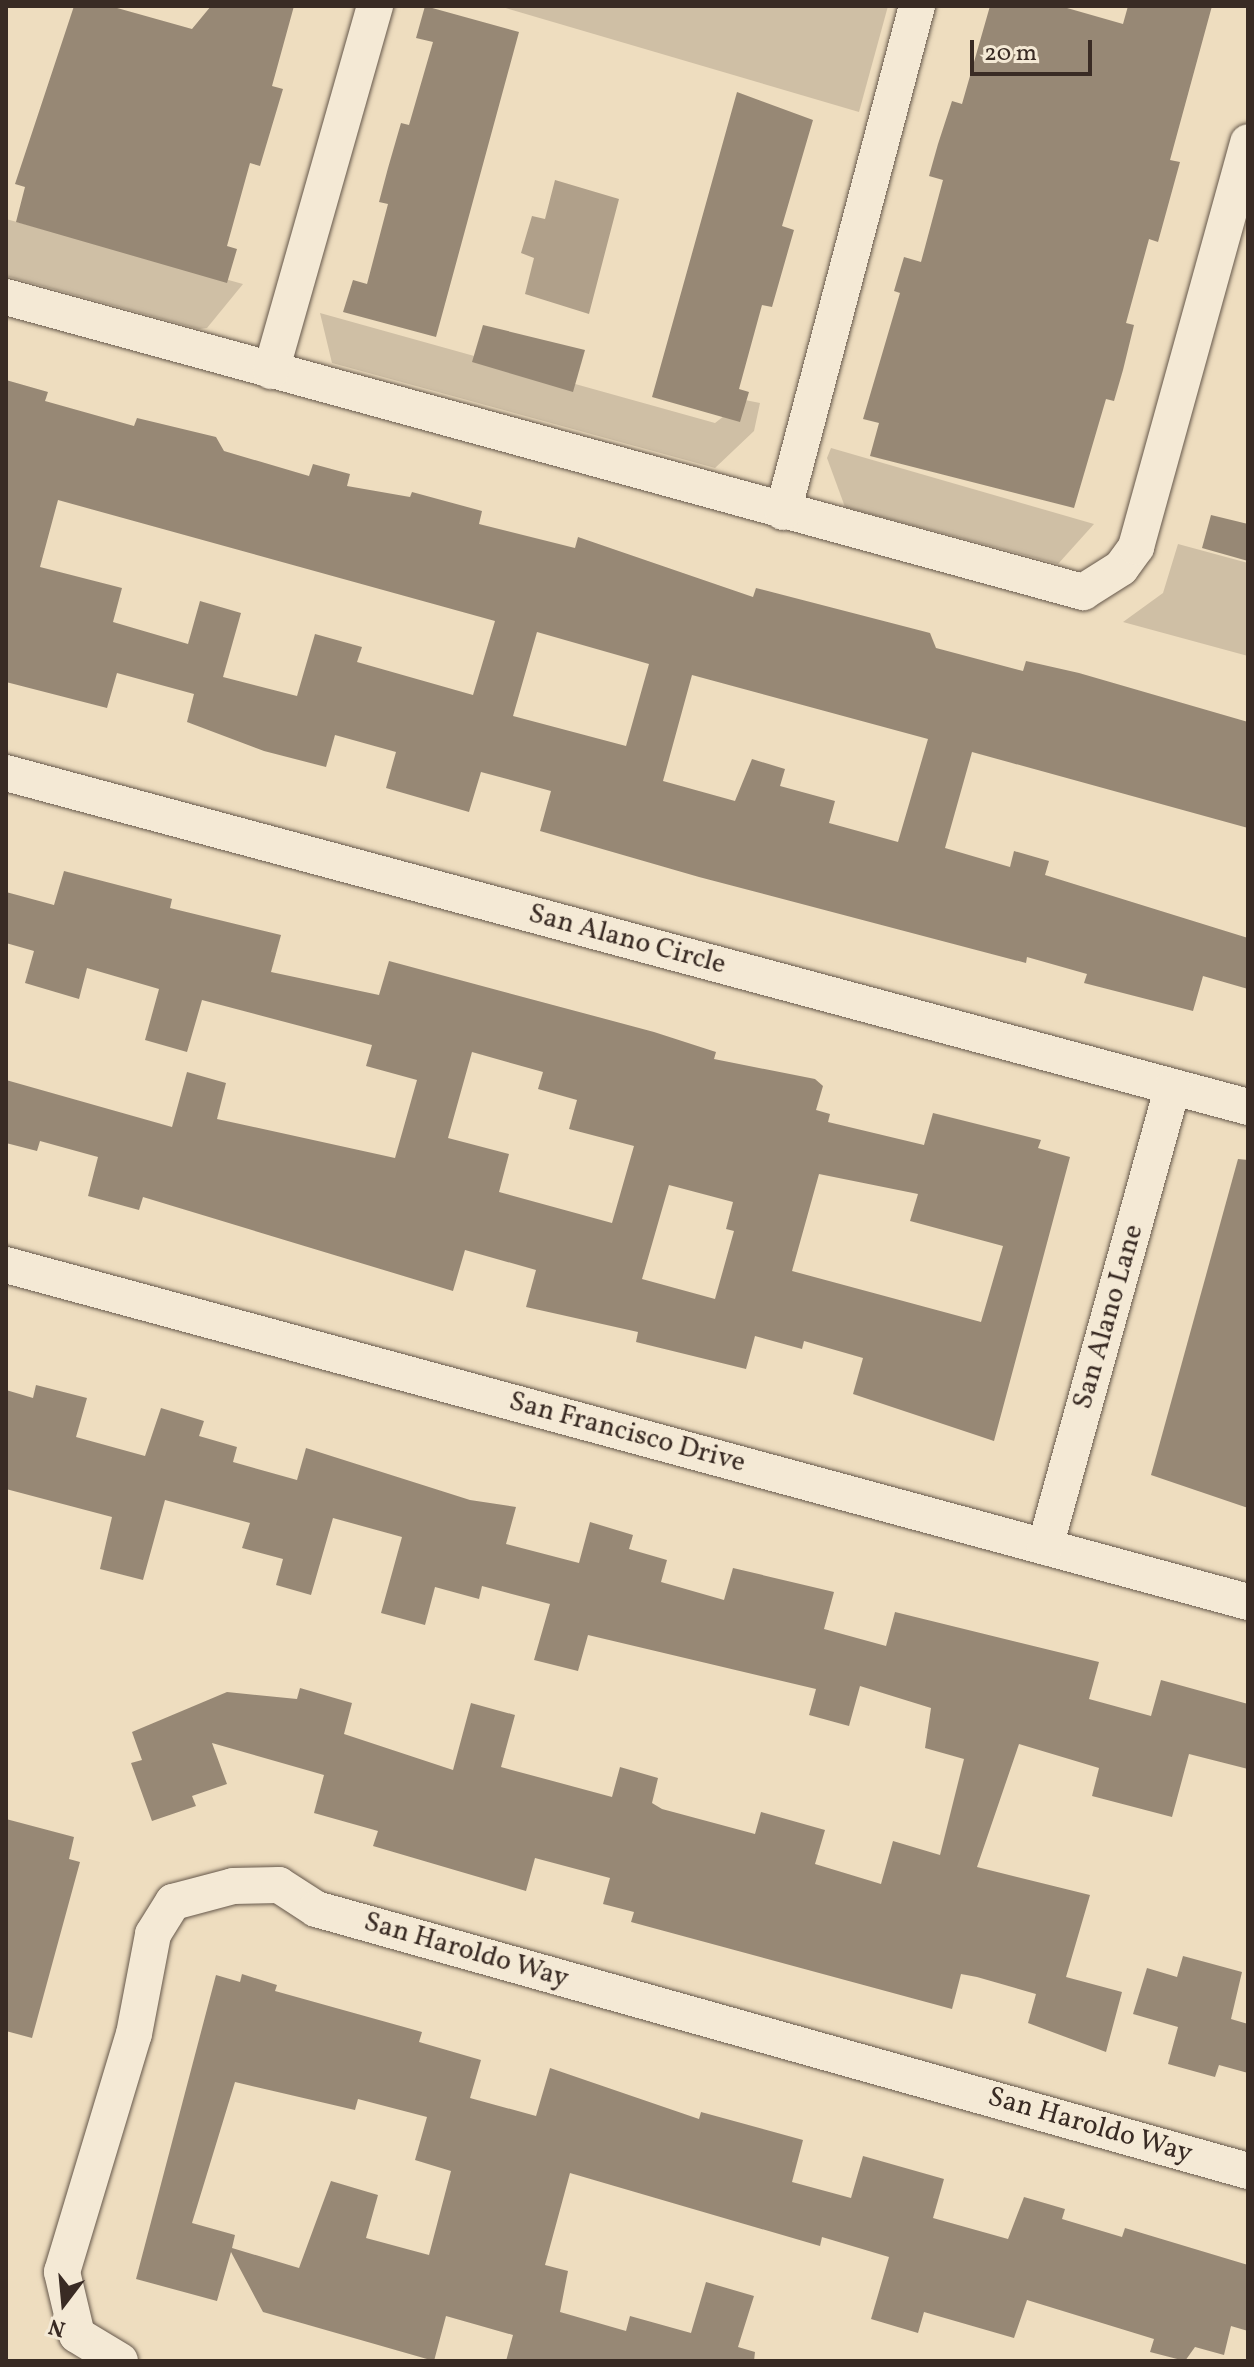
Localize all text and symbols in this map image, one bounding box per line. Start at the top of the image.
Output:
scale bar [974,24,1096,74]
text: 20 m [984,37,1037,71]
street label: San Alano Circle [525,898,729,982]
street label: San Alano Lane [1067,1221,1151,1413]
street label: San Francisco Drive [505,1385,749,1481]
street label: San Haroldo Way [359,1906,573,1996]
street label: San Haroldo Way [983,2081,1197,2171]
north arrow [24,2263,104,2343]
text: N [45,2309,69,2344]

